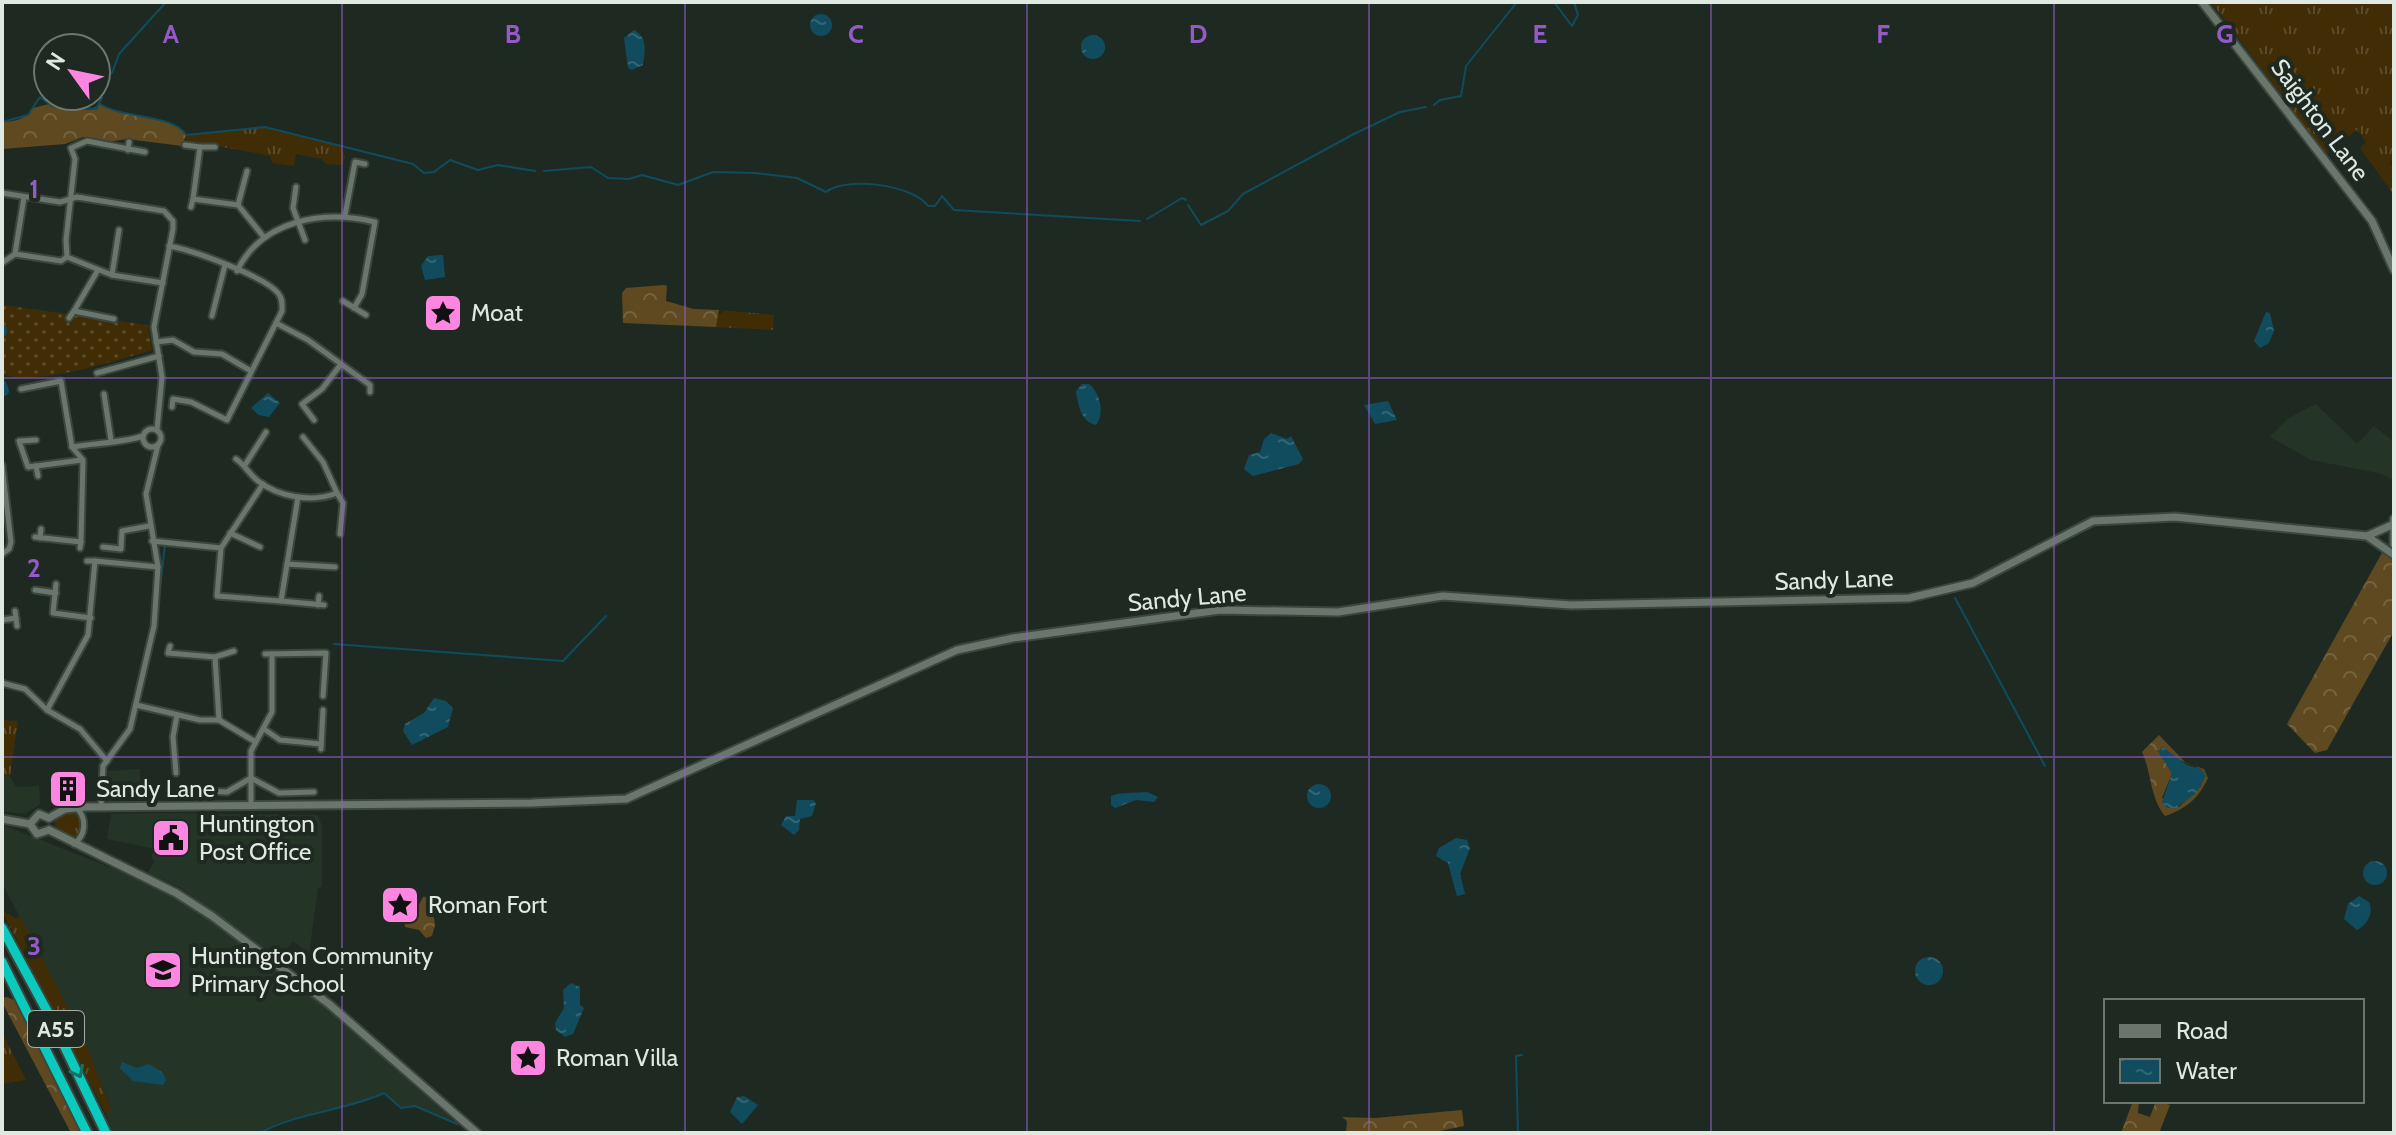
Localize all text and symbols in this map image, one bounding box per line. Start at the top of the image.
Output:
text: A [163,18,180,50]
text: B [505,18,521,50]
text: C [848,18,864,50]
text: D [1189,18,1207,50]
text: E [1533,18,1547,50]
text: F [1876,18,1890,50]
text: G [2216,18,2234,50]
north arrow [32,32,112,112]
text: N [40,48,71,75]
street label: Saighton Lane [2265,53,2376,186]
text: 1 [29,173,39,205]
place icon: Moat [422,292,464,334]
place label: Moat [471,298,523,327]
text: 2 [27,552,41,584]
street label: Sandy Lane [1774,563,1894,596]
street label: Sandy Lane [1126,578,1248,617]
building icon: Sandy Lane [47,768,89,810]
place label: Sandy Lane [96,774,215,803]
place label: Huntington Post Office [199,809,315,866]
public building icon: Huntington Post Office [150,817,192,859]
place icon: Roman Fort [379,884,421,926]
place label: Roman Fort [428,890,547,919]
text: 3 [27,930,41,962]
place label: Huntington Community Primary School [191,941,433,998]
school or university icon: Huntington Community Primary School [142,949,184,991]
legend [2104,999,2364,1103]
road number: A55 [28,1011,84,1047]
text: Road [2176,1016,2228,1045]
place icon: Roman Villa [507,1037,549,1079]
place label: Roman Villa [556,1043,679,1072]
text: Water [2176,1056,2237,1085]
one-way arrow [68,1063,83,1078]

